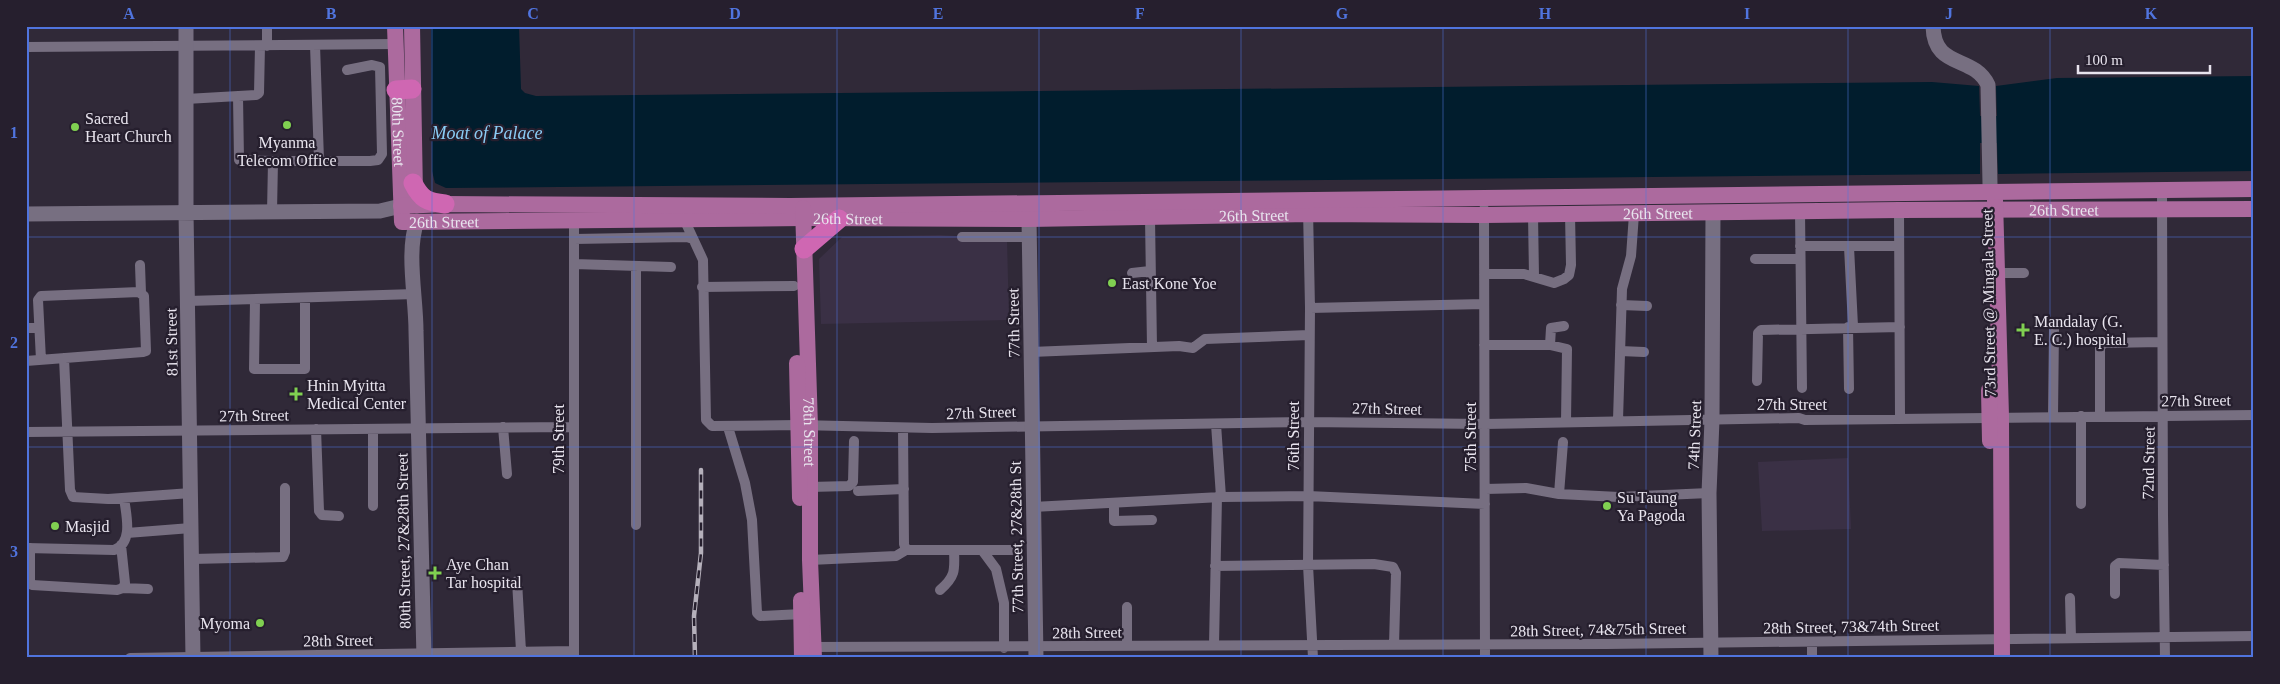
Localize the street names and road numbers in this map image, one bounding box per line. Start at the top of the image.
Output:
street label: 80th Street [389,97,408,168]
street label: 26th Street [2029,201,2099,219]
street label: 26th Street [1623,204,1693,222]
street label: 26th Street [1219,206,1289,225]
street label: 73rd Street @ Mingala Street [1978,208,2000,397]
street label: 26th Street [813,210,883,227]
street label: 26th Street [409,213,479,231]
street label: 77th Street [1004,287,1023,358]
street label: 81st Street [162,307,181,376]
street label: 27th Street [2161,391,2232,410]
street label: 27th Street [1757,396,1827,413]
street label: 78th Street [800,397,818,467]
street label: 27th Street [1352,399,1423,418]
street label: 74th Street [1685,399,1704,470]
street label: 76th Street [1285,401,1302,471]
street label: 75th Street [1462,402,1479,472]
street label: 27th Street [946,403,1017,422]
street label: 79th Street [550,404,567,474]
street label: 27th Street [219,406,290,425]
street label: 72nd Street [2139,426,2158,500]
street label: 80th Street, 27&28th Street [393,452,414,629]
street label: 77th Street, 27&28th St [1007,460,1026,613]
street label: 28th Street, 73&74th Street [1763,616,1940,637]
street label: 28th Street, 74&75th Street [1510,619,1687,640]
street label: 28th Street [1052,623,1123,642]
street label: 28th Street [303,631,374,650]

